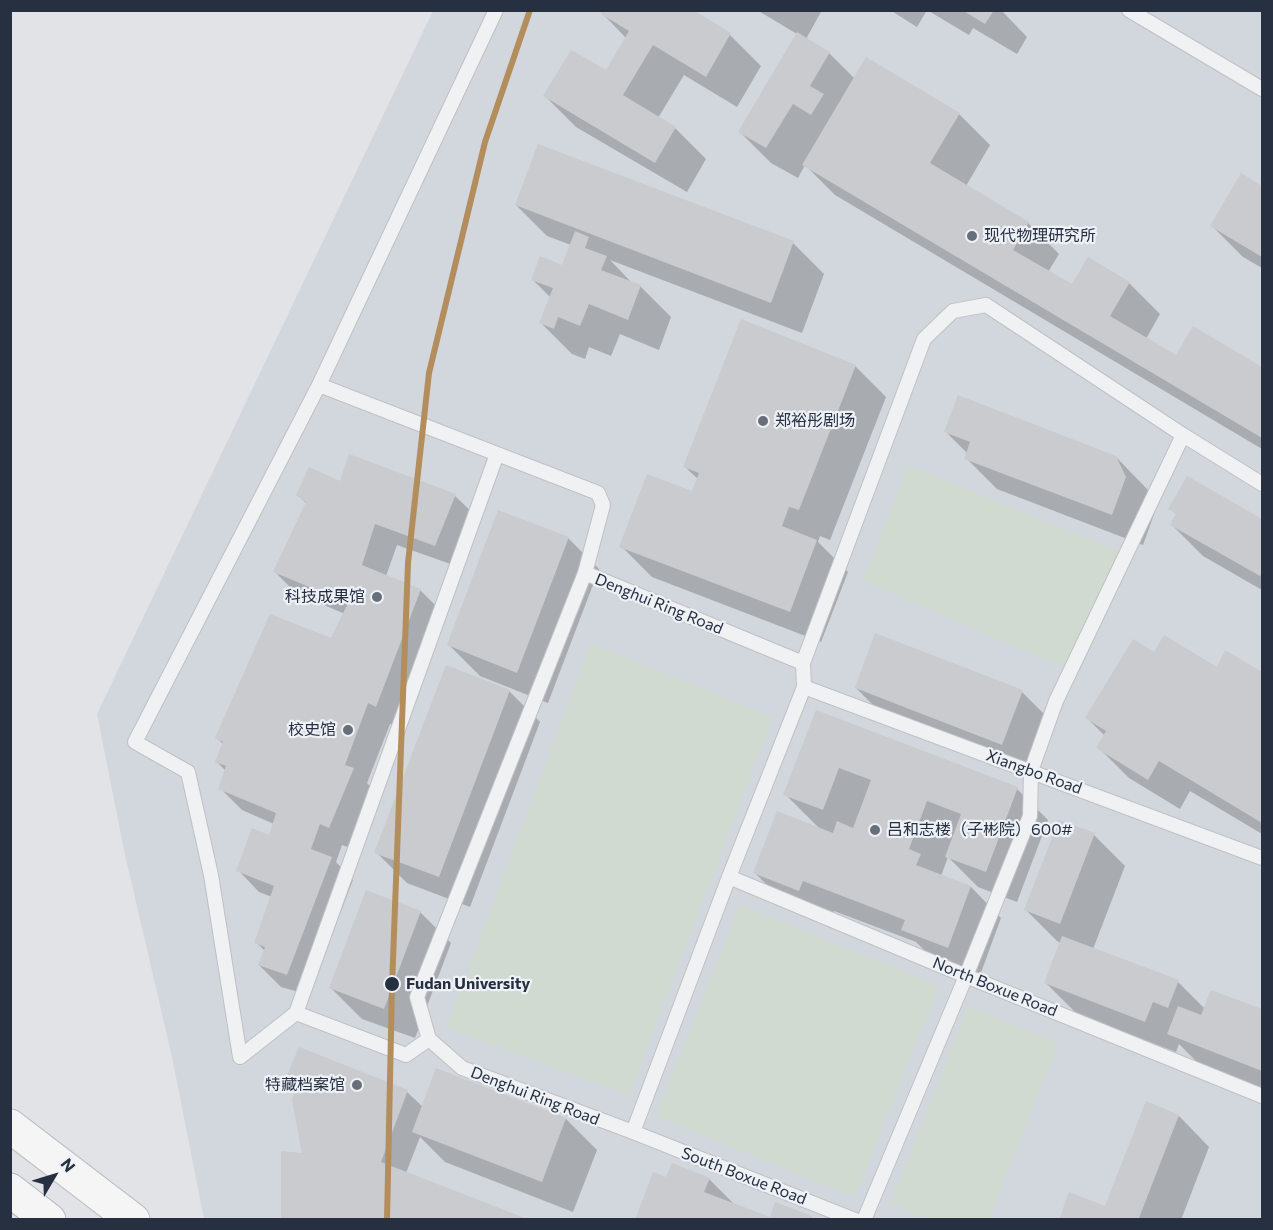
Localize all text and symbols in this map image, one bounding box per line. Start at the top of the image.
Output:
place label: 现代物理研究所 [984,226,1096,246]
marker: 现代物理研究所 [965,229,979,243]
place label: 郑裕彤剧场‌ [775,411,855,431]
marker: 郑裕彤剧场‌ [756,414,770,428]
street label: Denghui Ring Road [592,570,726,638]
place label: 科技成果馆 [285,587,365,607]
marker: 科技成果馆 [370,590,384,604]
place label: 校史馆 [288,720,336,740]
marker: 校史馆 [341,723,355,737]
street label: Xiangbo Road [983,746,1085,798]
place label: 吕和志楼（子彬院）600# [887,820,1073,840]
marker: 吕和志楼（子彬院）600# [868,823,882,837]
street label: North Boxue Road [930,953,1060,1021]
place label: Fudan University [406,974,530,994]
marker: Fudan University [383,975,401,993]
street label: Denghui Ring Road [468,1063,602,1129]
place label: 特藏档案馆 [265,1075,345,1095]
marker: 特藏档案馆 [350,1078,364,1092]
street label: South Boxue Road [679,1143,809,1209]
north arrow [24,1146,84,1206]
text: N [57,1154,80,1175]

